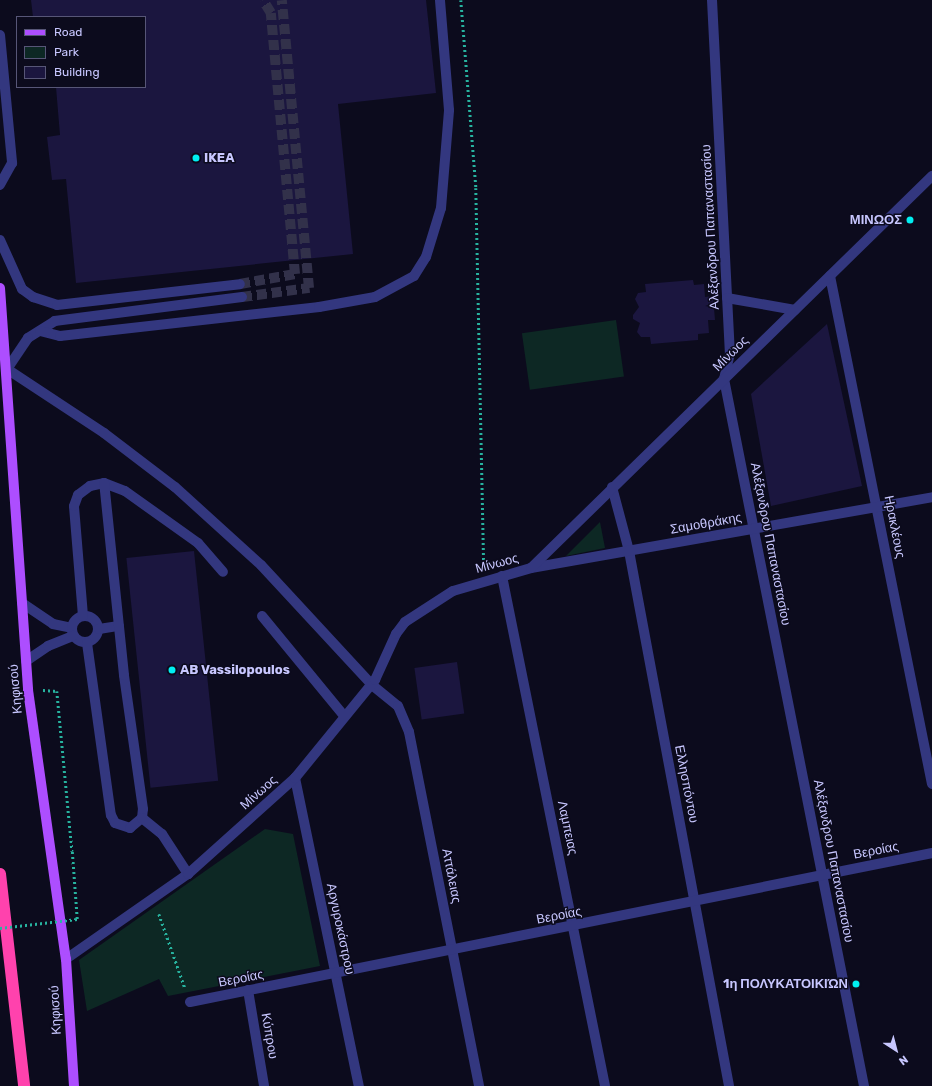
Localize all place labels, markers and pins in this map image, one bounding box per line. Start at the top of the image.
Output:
place label: IKEA [204,150,234,166]
marker: IKEA [191,153,201,163]
place label: ΜΙΝΩΟΣ [850,212,902,228]
marker: ΜΙΝΩΟΣ [905,215,915,225]
place label: AB Vassilopoulos [180,662,290,678]
marker: AB Vassilopoulos [167,665,177,675]
place label: 1η ΠΟΛΥΚΑΤΟΙΚΙΏΝ [723,976,848,992]
marker: 1η ΠΟΛΥΚΑΤΟΙΚΙΏΝ [851,979,861,989]

